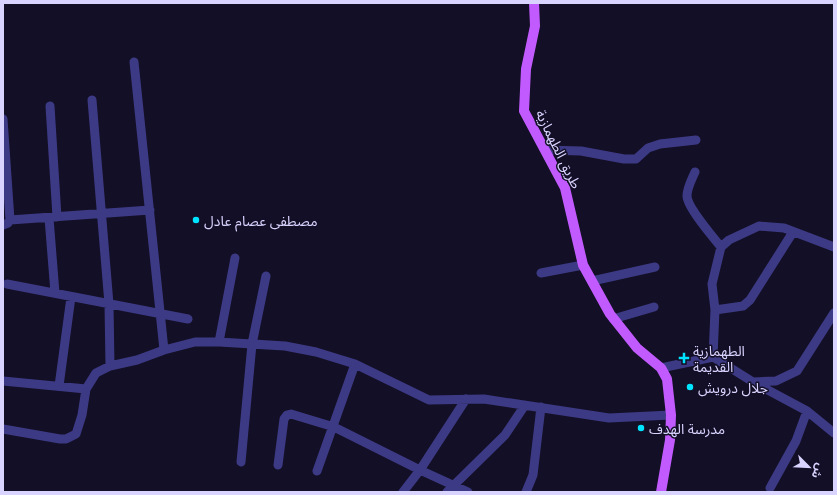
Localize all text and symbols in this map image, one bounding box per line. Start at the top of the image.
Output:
street label: طريق الطهمازية [531,107,585,192]
place label: مصطفى عصام عادل [204,212,318,232]
marker: مصطفى عصام عادل [191,215,201,225]
place label: الطهمازية القديمة [693,342,745,375]
marker: الطهمازية القديمة [678,352,690,364]
place label: جلال درويش [698,379,768,397]
marker: جلال درويش [685,382,695,392]
place label: مدرسة الهدف [649,420,725,438]
marker: مدرسة الهدف [636,423,646,433]
north arrow [789,447,829,487]
text: ش [809,461,828,481]

